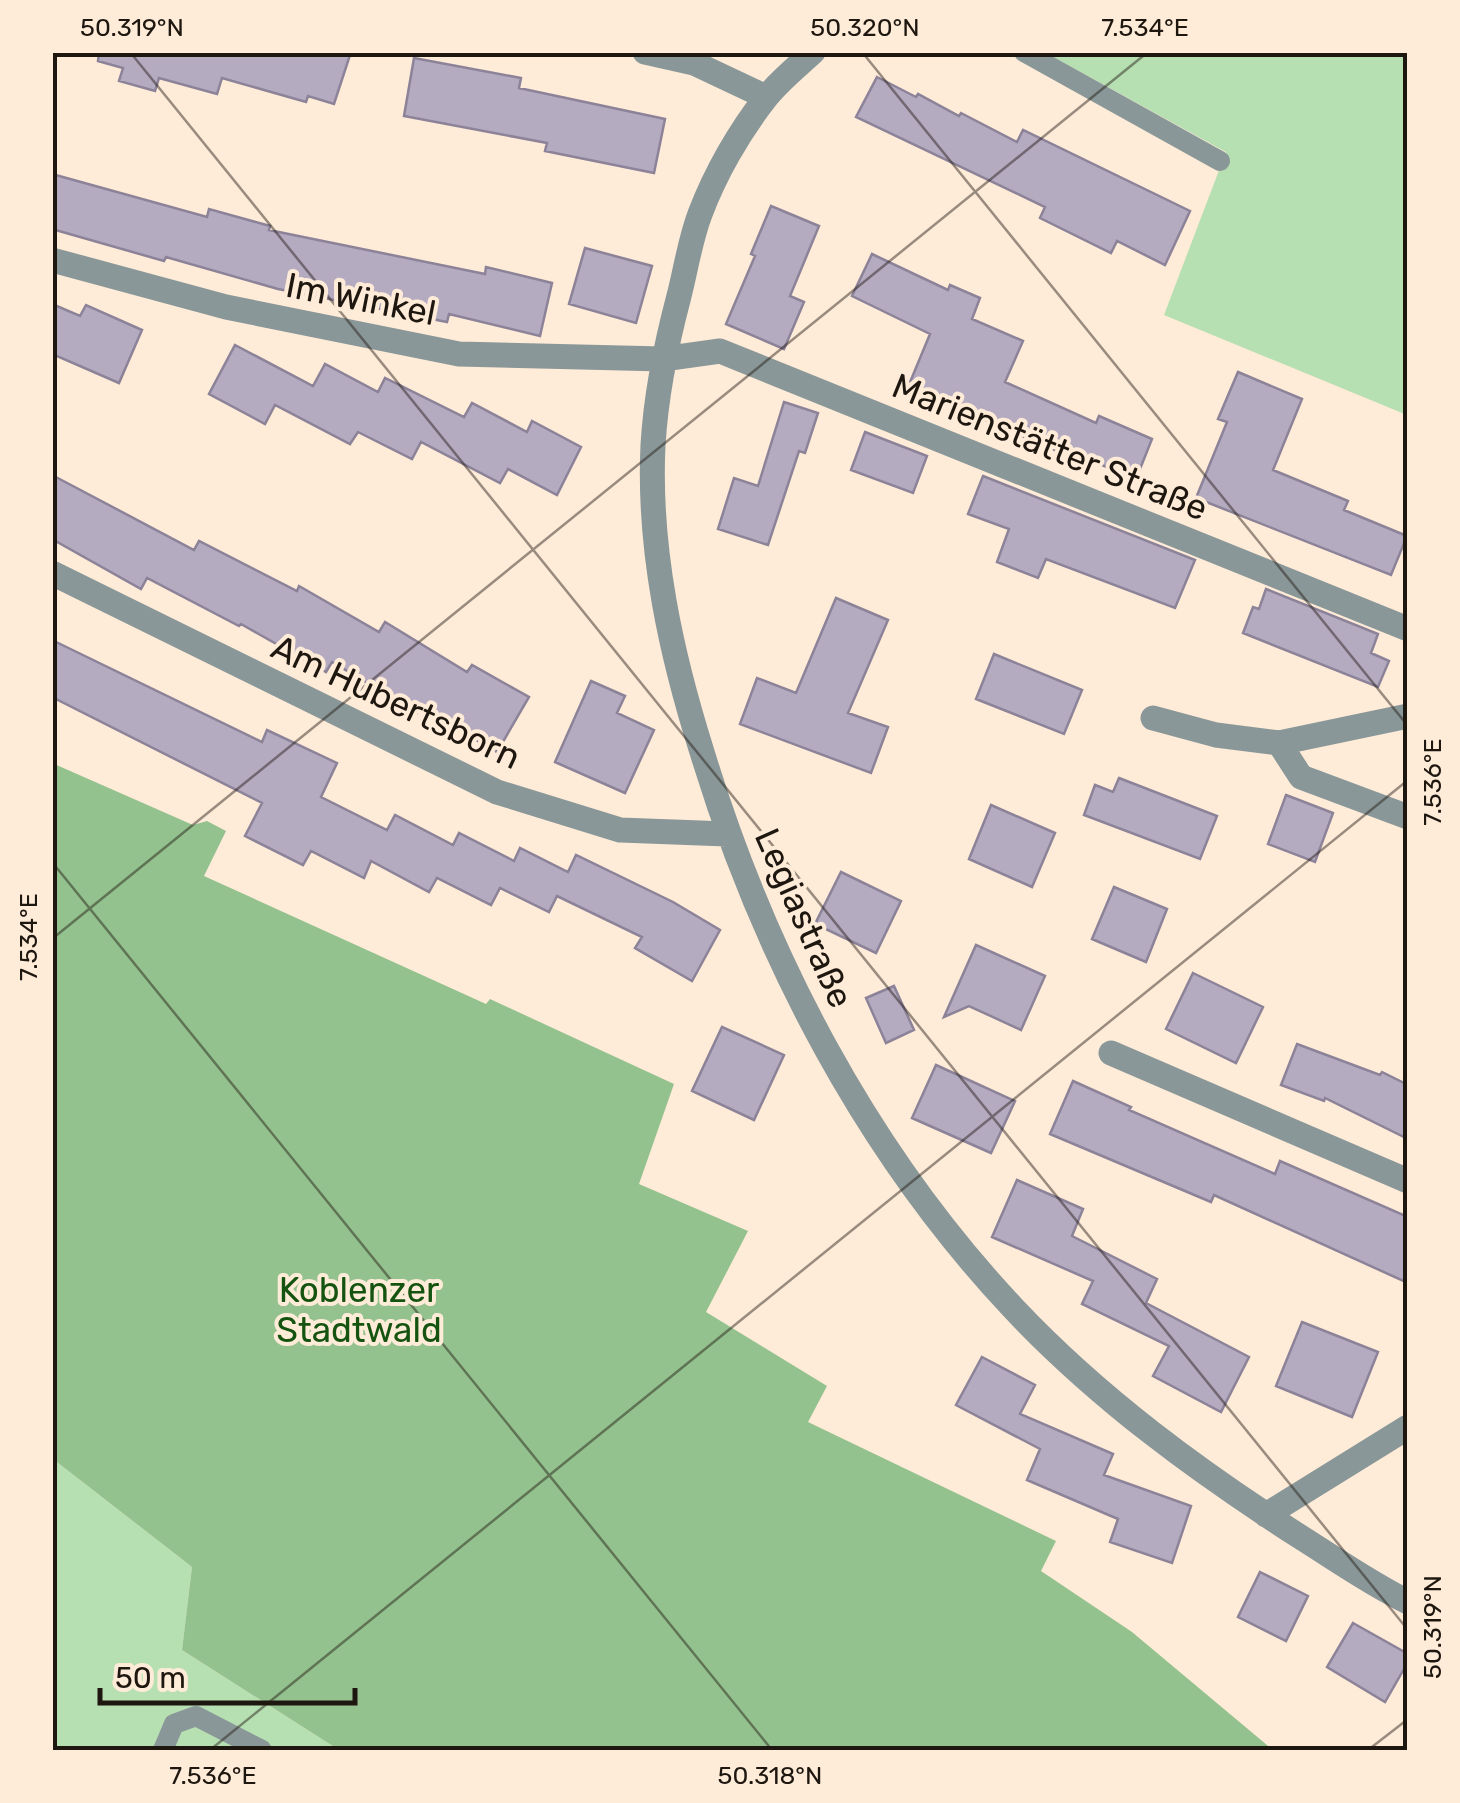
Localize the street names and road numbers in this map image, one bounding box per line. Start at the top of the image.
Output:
street label: Im Winkel [283,264,439,334]
street label: Marienstätter Straße [886,365,1214,529]
street label: Am Hubertsborn [265,626,527,778]
street label: Legiastraße [746,822,862,1014]

